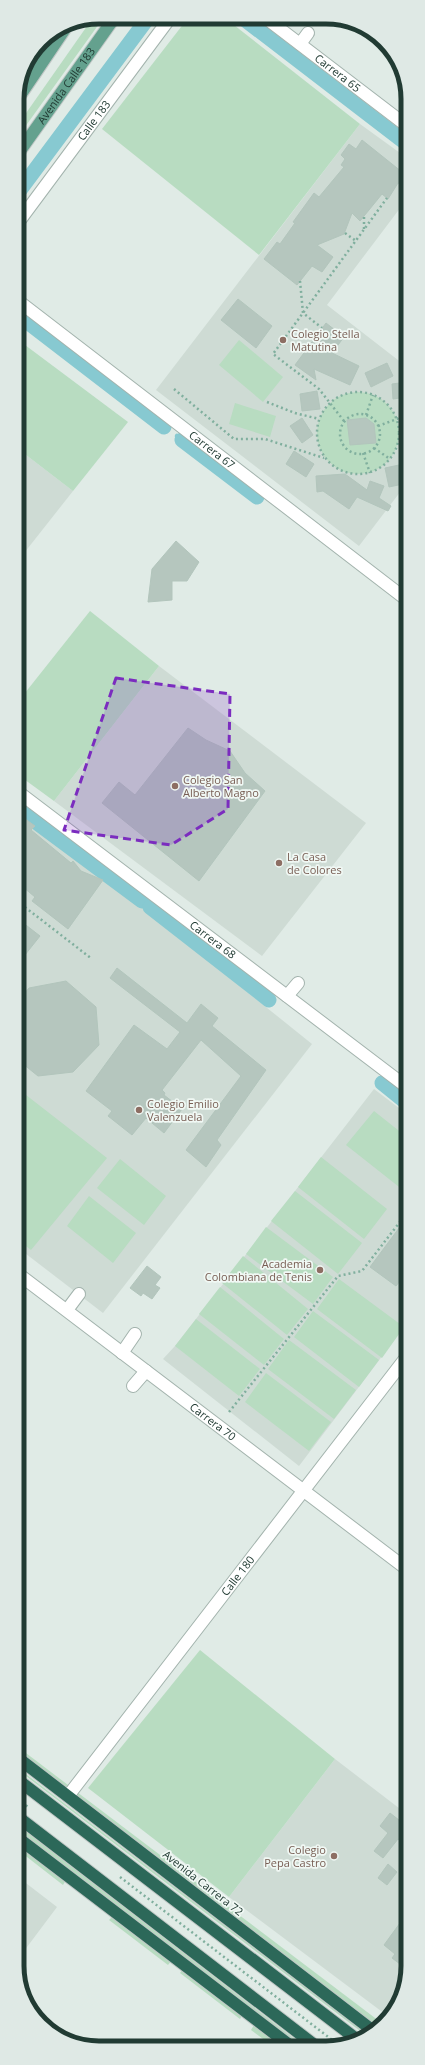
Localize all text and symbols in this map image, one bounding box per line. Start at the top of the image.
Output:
street label: Avenida Calle 183 [35,45,97,127]
street label: Carrera 65 [312,50,364,95]
street label: Calle 183 [75,98,113,144]
place label: Colegio Stella Matutina [291,326,360,354]
marker: Colegio Stella Matutina [278,335,288,345]
street label: Carrera 67 [186,427,238,472]
place label: Colegio San Alberto Magno [183,772,259,800]
marker: Colegio San Alberto Magno [170,781,180,791]
place label: La Casa de Colores [287,849,342,877]
marker: La Casa de Colores [274,858,284,868]
street label: Carrera 68 [187,917,239,962]
place label: Colegio Emilio Valenzuela [147,1096,219,1124]
marker: Colegio Emilio Valenzuela [134,1105,144,1115]
place label: Academia Colombiana de Tenis [205,1256,312,1284]
marker: Academia Colombiana de Tenis [315,1265,325,1275]
street label: Carrera 70 [187,1399,239,1444]
street label: Calle 180 [217,1553,257,1599]
place label: Colegio Pepa Castro [264,1842,326,1870]
street label: Avenida Carrera 72 [160,1846,247,1919]
marker: Colegio Pepa Castro [329,1851,339,1861]

